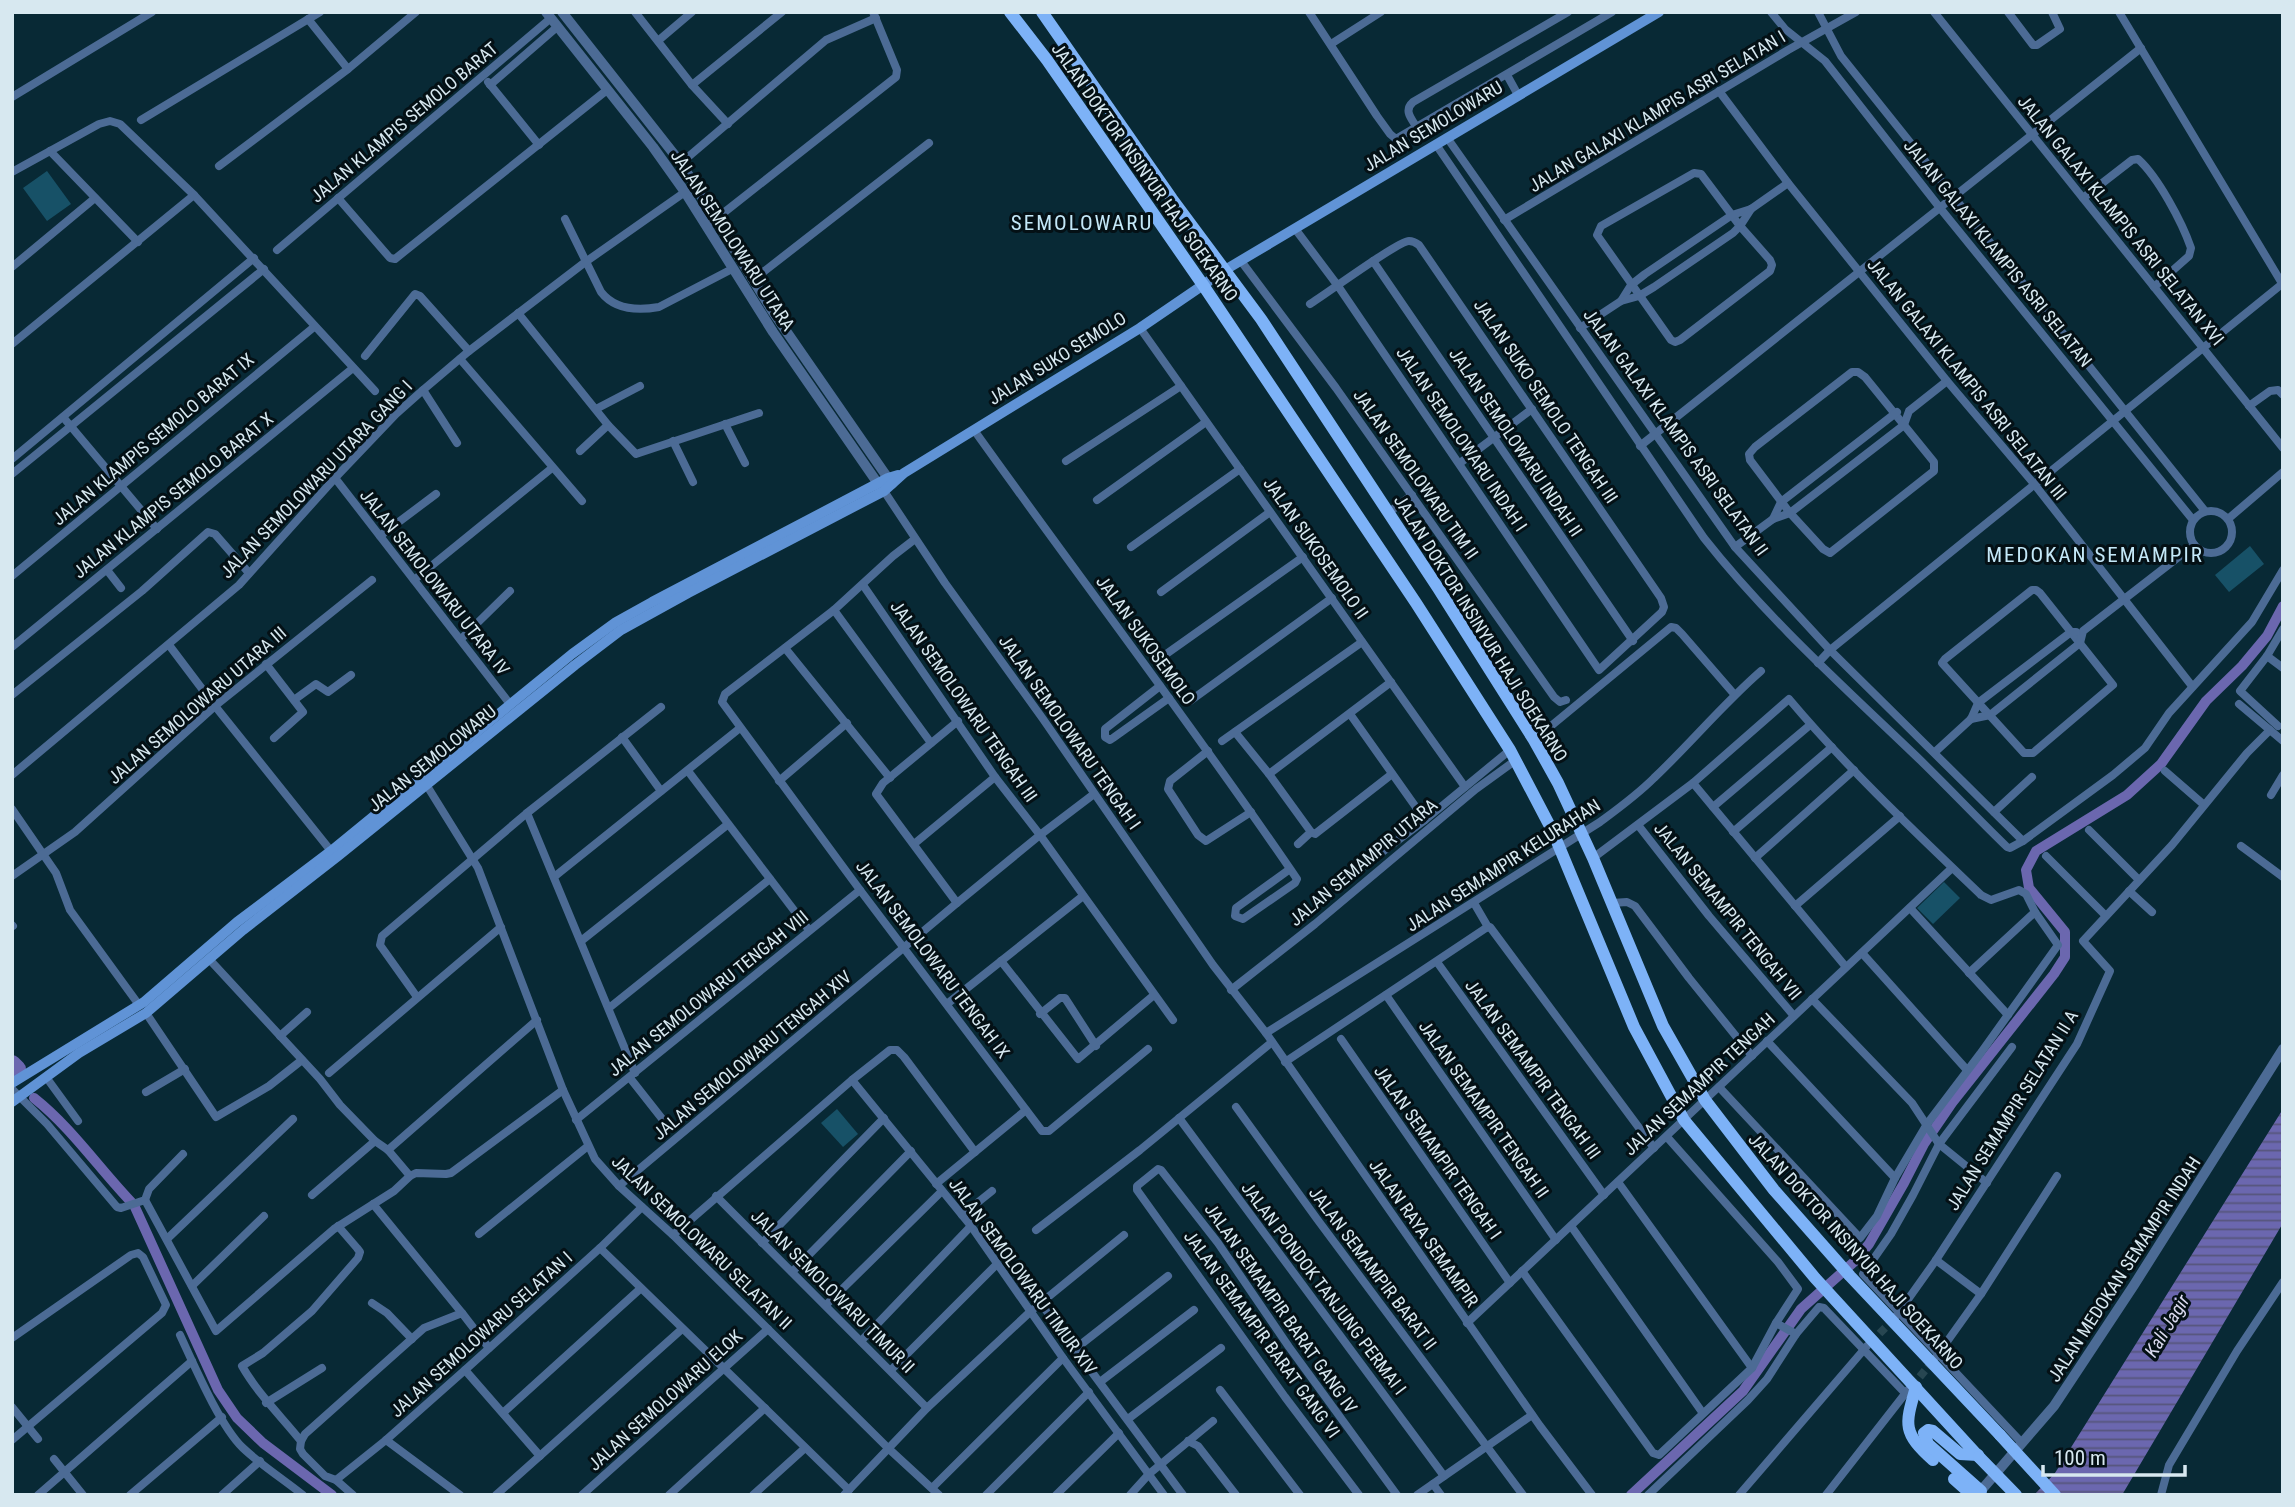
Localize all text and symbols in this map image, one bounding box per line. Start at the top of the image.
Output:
street label: JALAN GALAXI KLAMPIS ASRI SELATAN I [1525,26,1789,196]
street label: JALAN KLAMPIS SEMOLO BARAT [306,38,502,206]
street label: JALAN DOKTOR INSINYUR HAJI SOEKARNO [1047,39,1243,305]
street label: JALAN SEMOLOWARU [1360,76,1506,176]
street label: JALAN GALAXI KLAMPIS ASRI SELATAN XVI [2014,91,2228,349]
street label: JALAN GALAXI KLAMPIS ASRI SELATAN [1900,135,2096,371]
street label: JALAN SEMOLOWARU UTARA [667,146,800,335]
district label: SEMOLOWARU [1011,211,1153,235]
street label: JALAN GALAXI KLAMPIS ASRI SELATAN III [1863,254,2071,504]
street label: JALAN SUKO SEMOLO TENGAH III [1470,295,1622,507]
street label: JALAN GALAXI KLAMPIS ASRI SELATAN II [1579,305,1773,559]
street label: JALAN SUKO SEMOLO [984,307,1130,409]
street label: JALAN SEMOLOWARU INDAH I [1392,343,1532,535]
street label: JALAN SEMOLOWARU INDAH II [1445,344,1587,540]
street label: JALAN KLAMPIS SEMOLO BARAT IX [48,349,258,529]
street label: JALAN SEMOLOWARU UTARA GANG I [216,376,416,582]
street label: JALAN SEMOLOWARU TIM II [1349,385,1483,563]
street label: JALAN KLAMPIS SEMOLO BARAT X [69,408,277,582]
street label: JALAN SUKOSEMOLO II [1259,473,1373,623]
street label: JALAN SEMOLOWARU UTARA IV [356,485,514,679]
street label: JALAN DOKTOR INSINYUR HAJI SOEKARNO [1390,491,1572,765]
district label: MEDOKAN SEMAMPIR [1986,543,2204,567]
street label: JALAN SUKOSEMOLO [1092,571,1200,709]
street label: JALAN SEMOLOWARU TENGAH III [886,596,1042,806]
street label: JALAN SEMOLOWARU UTARA III [104,622,290,788]
street label: JALAN SEMOLOWARU TENGAH I [995,631,1145,833]
street label: JALAN SEMOLOWARU [364,700,500,816]
street label: JALAN SEMAMPIR UTARA [1285,794,1442,930]
street label: JALAN SEMAMPIR KELURAHAN [1402,794,1604,936]
street label: JALAN SEMAMPIR TENGAH VII [1650,818,1806,1004]
street label: JALAN SEMOLOWARU TENGAH IX [852,856,1014,1062]
street label: JALAN SEMOLOWARU TENGAH VIII [604,906,812,1080]
street label: JALAN SEMOLOWARU TENGAH XIV [649,966,855,1144]
street label: JALAN SEMAMPIR TENGAH III [1461,975,1605,1163]
street label: JALAN SEMAMPIR SELATAN II A [1942,1006,2083,1214]
street label: JALAN SEMAMPIR TENGAH [1619,1009,1779,1159]
street label: JALAN SEMAMPIR TENGAH II [1370,1061,1506,1243]
street label: JALAN SEMAMPIR TENGAH I [1370,1061,1506,1243]
street label: JALAN DOKTOR INSINYUR HAJI SOEKARNO [1744,1129,1968,1373]
street label: JALAN SEMOLOWARU SELATAN II [608,1150,796,1334]
street label: JALAN MEDOKAN SEMAMPIR INDAH [2043,1153,2205,1385]
street label: JALAN RAYA SEMAMPIR [1365,1155,1483,1311]
street label: JALAN SEMOLOWARU TIMUR XIV [945,1174,1101,1378]
street label: JALAN PONDOK TANJUNG PERMAI I [1237,1178,1411,1398]
street label: JALAN SEMAMPIR BARAT II [1305,1182,1441,1354]
street label: JALAN SEMAMPIR BARAT GANG IV [1200,1199,1362,1417]
street label: JALAN SEMOLOWARU TIMUR II [747,1205,919,1377]
street label: JALAN SEMAMPIR BARAT GANG VI [1180,1226,1344,1442]
street label: JALAN SEMOLOWARU SELATAN I [386,1247,576,1421]
water label: Kali Jagir [2140,1290,2195,1361]
street label: JALAN SEMOLOWARU ELOK [584,1325,746,1475]
scale bar [2043,1434,2185,1478]
text: 100 m [2054,1446,2106,1470]

